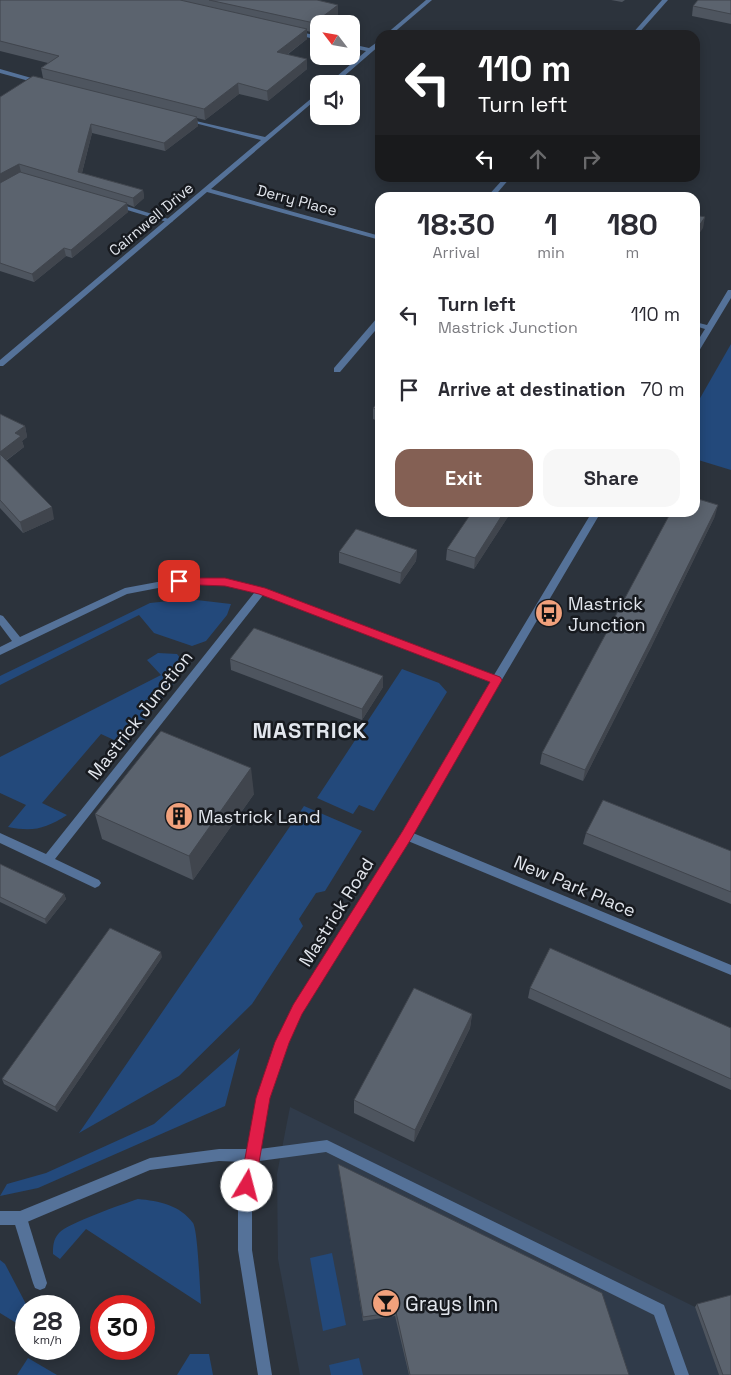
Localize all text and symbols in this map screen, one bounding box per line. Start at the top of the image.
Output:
north arrow [310,15,360,65]
map controls [310,15,360,125]
text: 110 m [478,47,571,91]
icon: left [395,50,460,115]
button: sound [310,75,360,125]
text: Turn left [478,90,568,118]
icon: left [471,145,499,173]
icon: ahead [524,145,552,173]
icon: right [577,145,605,173]
street label: Cairnwell Drive [105,178,197,260]
street label: Derry Place [255,180,339,220]
text: 18:30 [417,205,495,244]
text: 1 [544,205,558,244]
text: 180 [607,205,658,244]
text: Arrival [432,242,480,263]
text: min [537,242,565,263]
text: m [626,242,639,263]
text: Turn left [438,292,516,317]
icon: left [395,301,423,329]
text: 110 m [631,302,680,327]
text: Mastrick Junction [438,317,578,338]
icon: arrive [395,376,423,404]
text: Arrive at destination [438,377,626,402]
text: 70 m [641,377,684,402]
button: Exit [395,449,533,507]
button: Share [543,449,680,507]
pin [158,560,200,602]
icon: arrive [165,567,193,595]
place label: Mastrick Junction [568,592,646,636]
bus stop icon: Mastrick Junction [534,598,564,628]
street label: Mastrick Junction [83,646,197,784]
district label: MASTRICK [253,716,367,744]
building icon: Mastrick Land [164,801,194,831]
place label: Mastrick Land [198,805,320,828]
street label: New Park Place [511,850,639,922]
street label: Mastrick Road [293,853,379,971]
position arrow [220,1159,272,1211]
bar icon: Grays Inn [371,1288,401,1318]
place label: Grays Inn [405,1290,498,1317]
speed limit sign: 30 [90,1295,155,1360]
text: 28 [33,1305,62,1337]
text: km/h [33,1332,62,1348]

